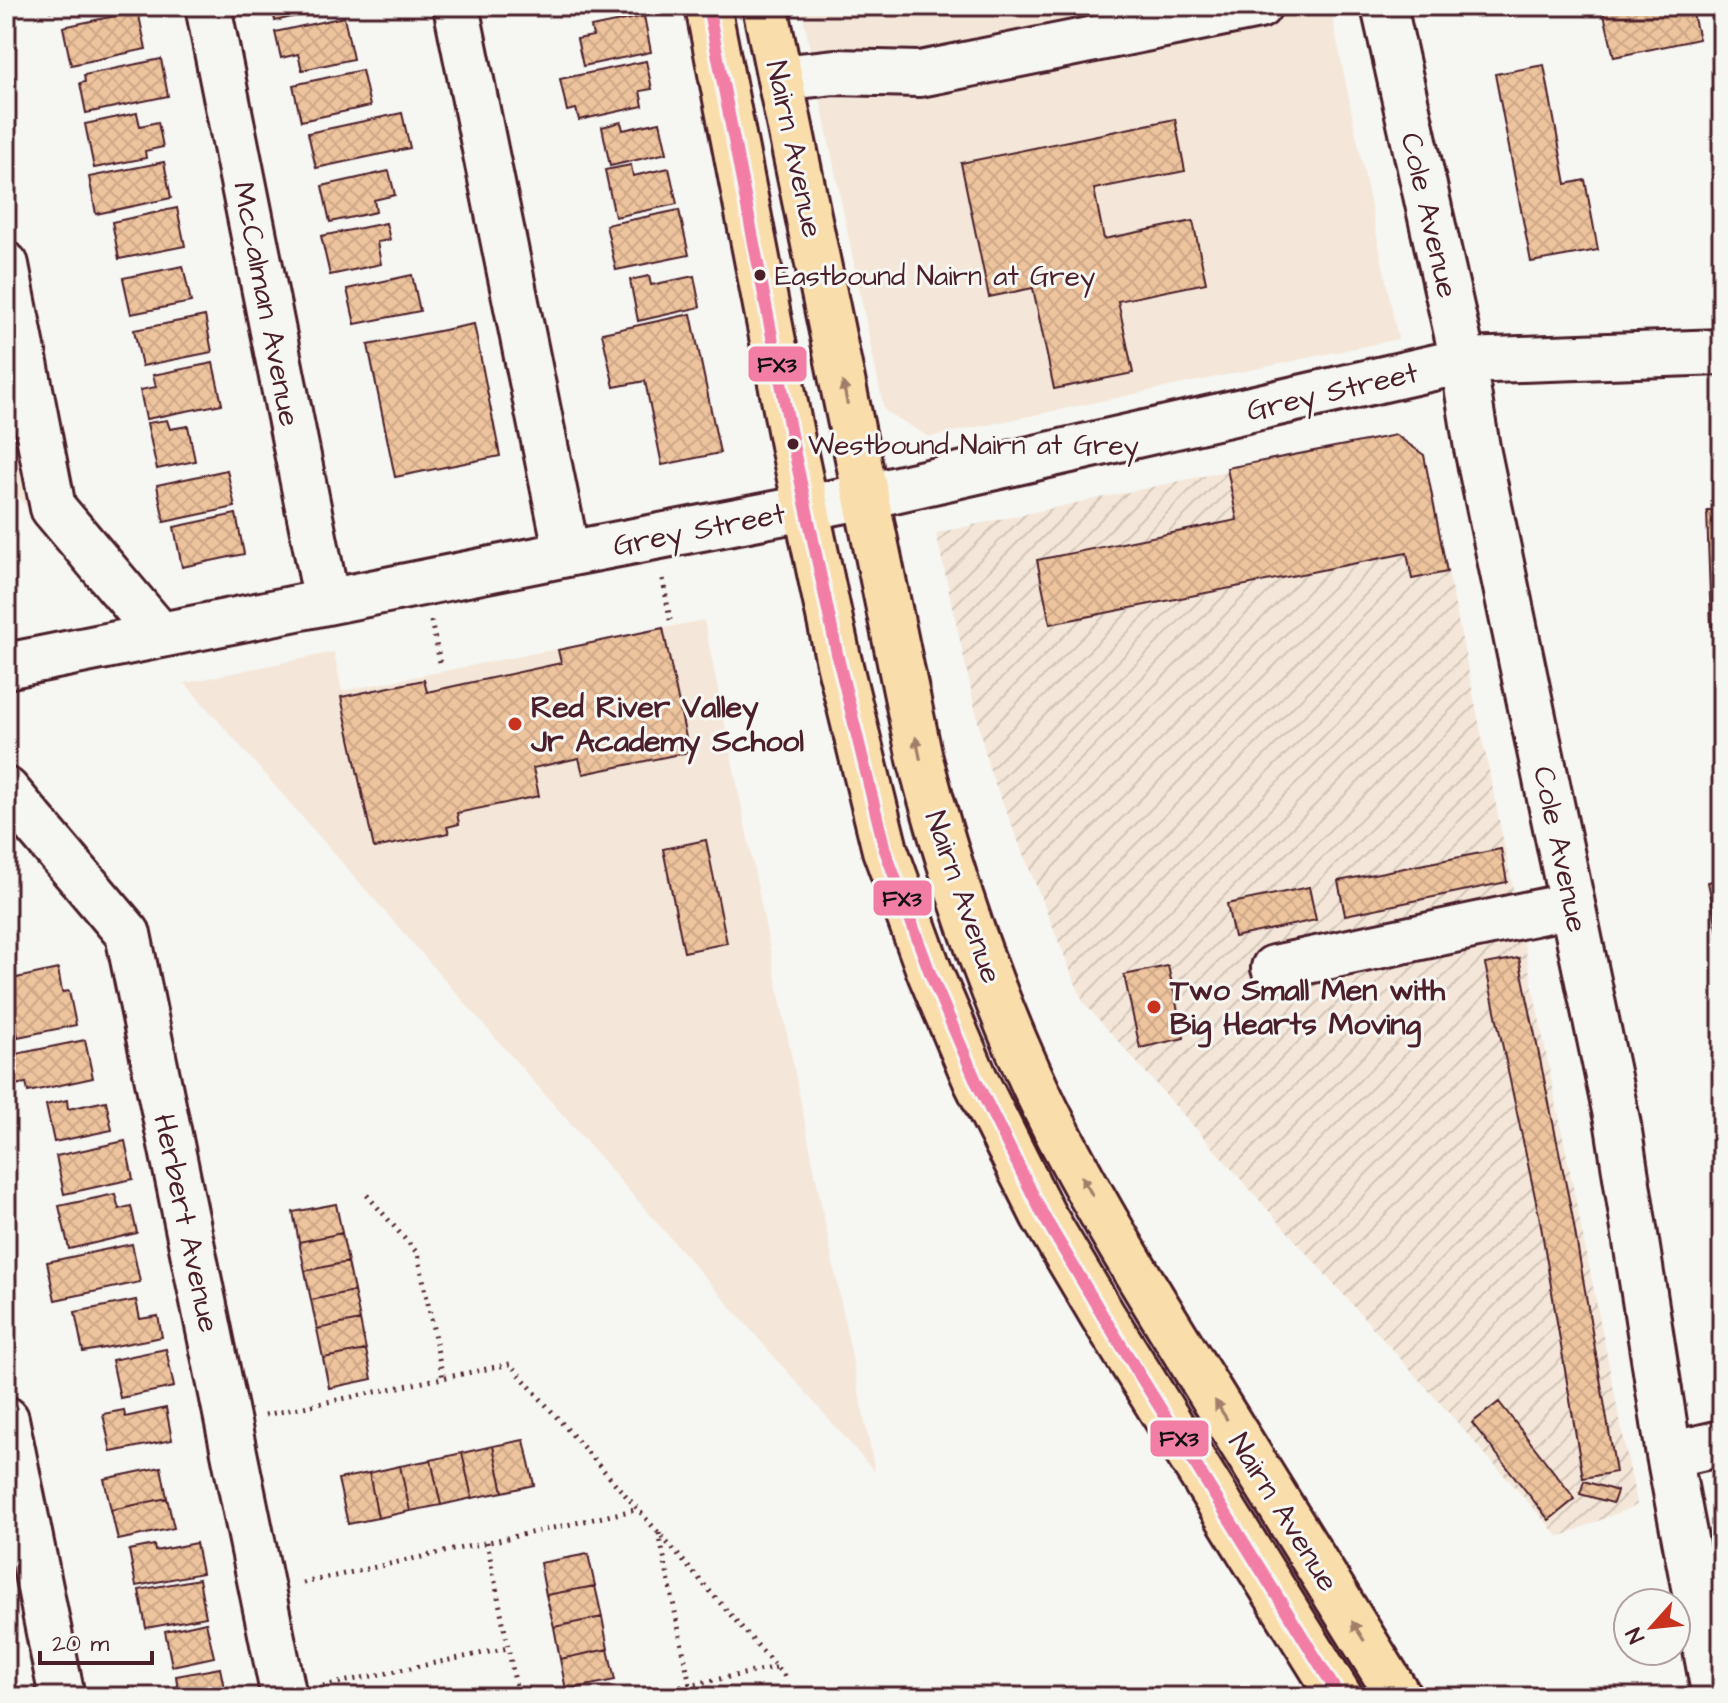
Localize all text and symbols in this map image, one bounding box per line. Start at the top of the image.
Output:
street label: Nairn Avenue [755,57,833,241]
street label: Cole Avenue [1390,128,1468,302]
street label: McCalman Avenue [222,178,310,430]
place label: Eastbound Nairn at Grey [775,257,1095,298]
marker: Eastbound Nairn at Grey [752,267,768,283]
line badge: FX3 [747,345,808,383]
text: FX3 [757,350,798,381]
street label: Grey Street [1242,352,1422,433]
one-way arrow [839,380,851,405]
place label: Westbound Nairn at Grey [808,426,1139,467]
marker: Westbound Nairn at Grey [785,436,801,452]
street label: Grey Street [609,493,789,568]
place label: Red River Valley Jr Academy School [530,687,804,765]
marker: Red River Valley Jr Academy School [506,715,524,733]
one-way arrow [911,735,924,760]
street label: Cole Avenue [1522,762,1598,936]
street label: Nairn Avenue [914,806,1012,989]
line badge: FX3 [872,879,933,917]
text: FX3 [882,884,923,915]
place label: Two Small Men with Big Hearts Moving [1169,970,1446,1048]
marker: Two Small Men with Big Hearts Moving [1145,998,1163,1016]
street label: Herbert Avenue [142,1110,230,1336]
one-way arrow [1081,1175,1095,1197]
one-way arrow [1214,1399,1228,1421]
line badge: FX3 [1149,1419,1210,1458]
text: FX3 [1159,1424,1200,1455]
street label: Nairn Avenue [1218,1425,1349,1600]
north arrow [1612,1587,1692,1667]
scale bar [40,1615,152,1665]
one-way arrow [1351,1620,1365,1642]
text: N [1618,1622,1652,1649]
text: 20 m [52,1627,109,1661]

